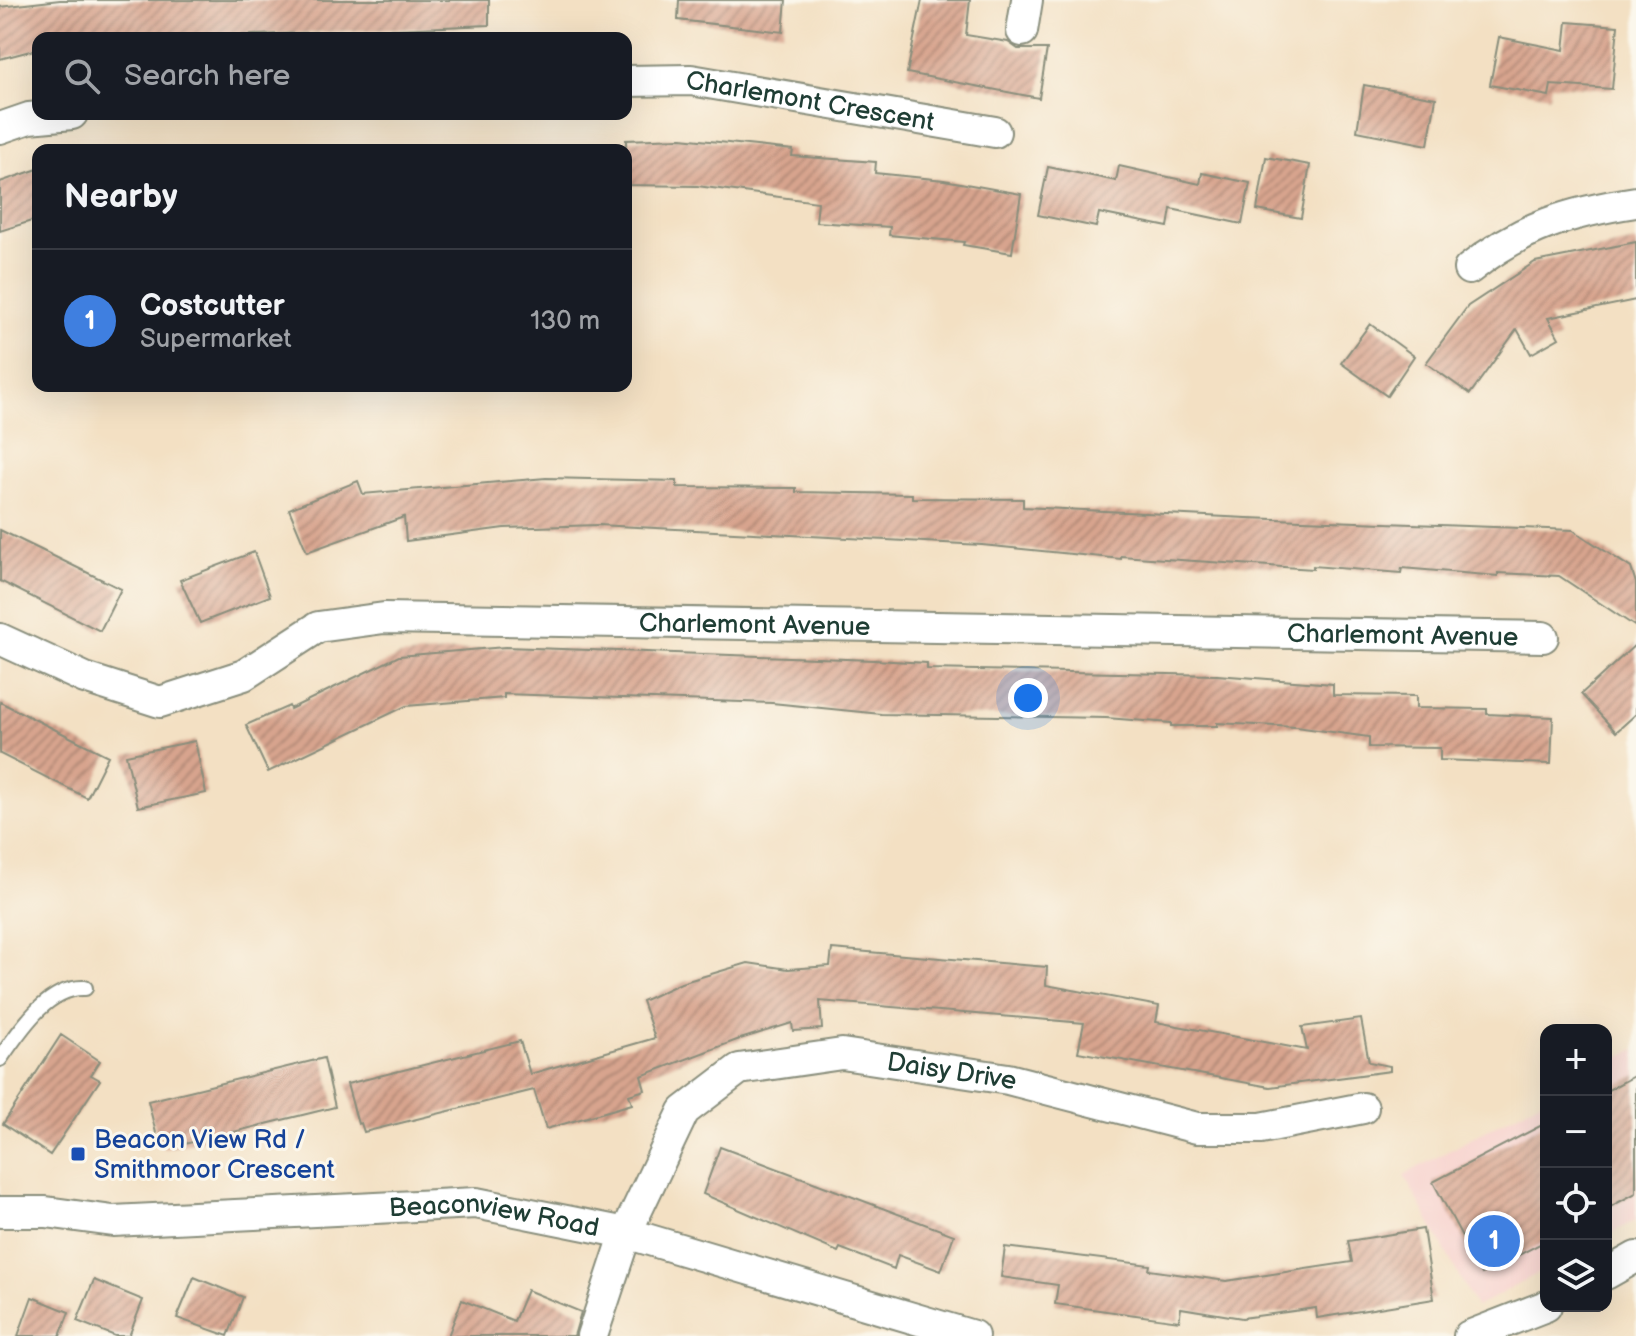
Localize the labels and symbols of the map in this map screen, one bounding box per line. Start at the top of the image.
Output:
street label: Charlemont Crescent [683,65,937,138]
street label: Charlemont Avenue [639,608,871,643]
street label: Charlemont Avenue [1287,619,1518,654]
your location [1008,678,1048,718]
street label: Daisy Drive [885,1047,1020,1098]
place label: Beacon View Rd / Smithmoor Crescent [94,1125,335,1186]
marker: Beacon View Rd / Smithmoor Crescent [69,1145,87,1163]
street label: Beaconview Road [388,1189,602,1244]
pin: 1 [1468,1211,1520,1271]

